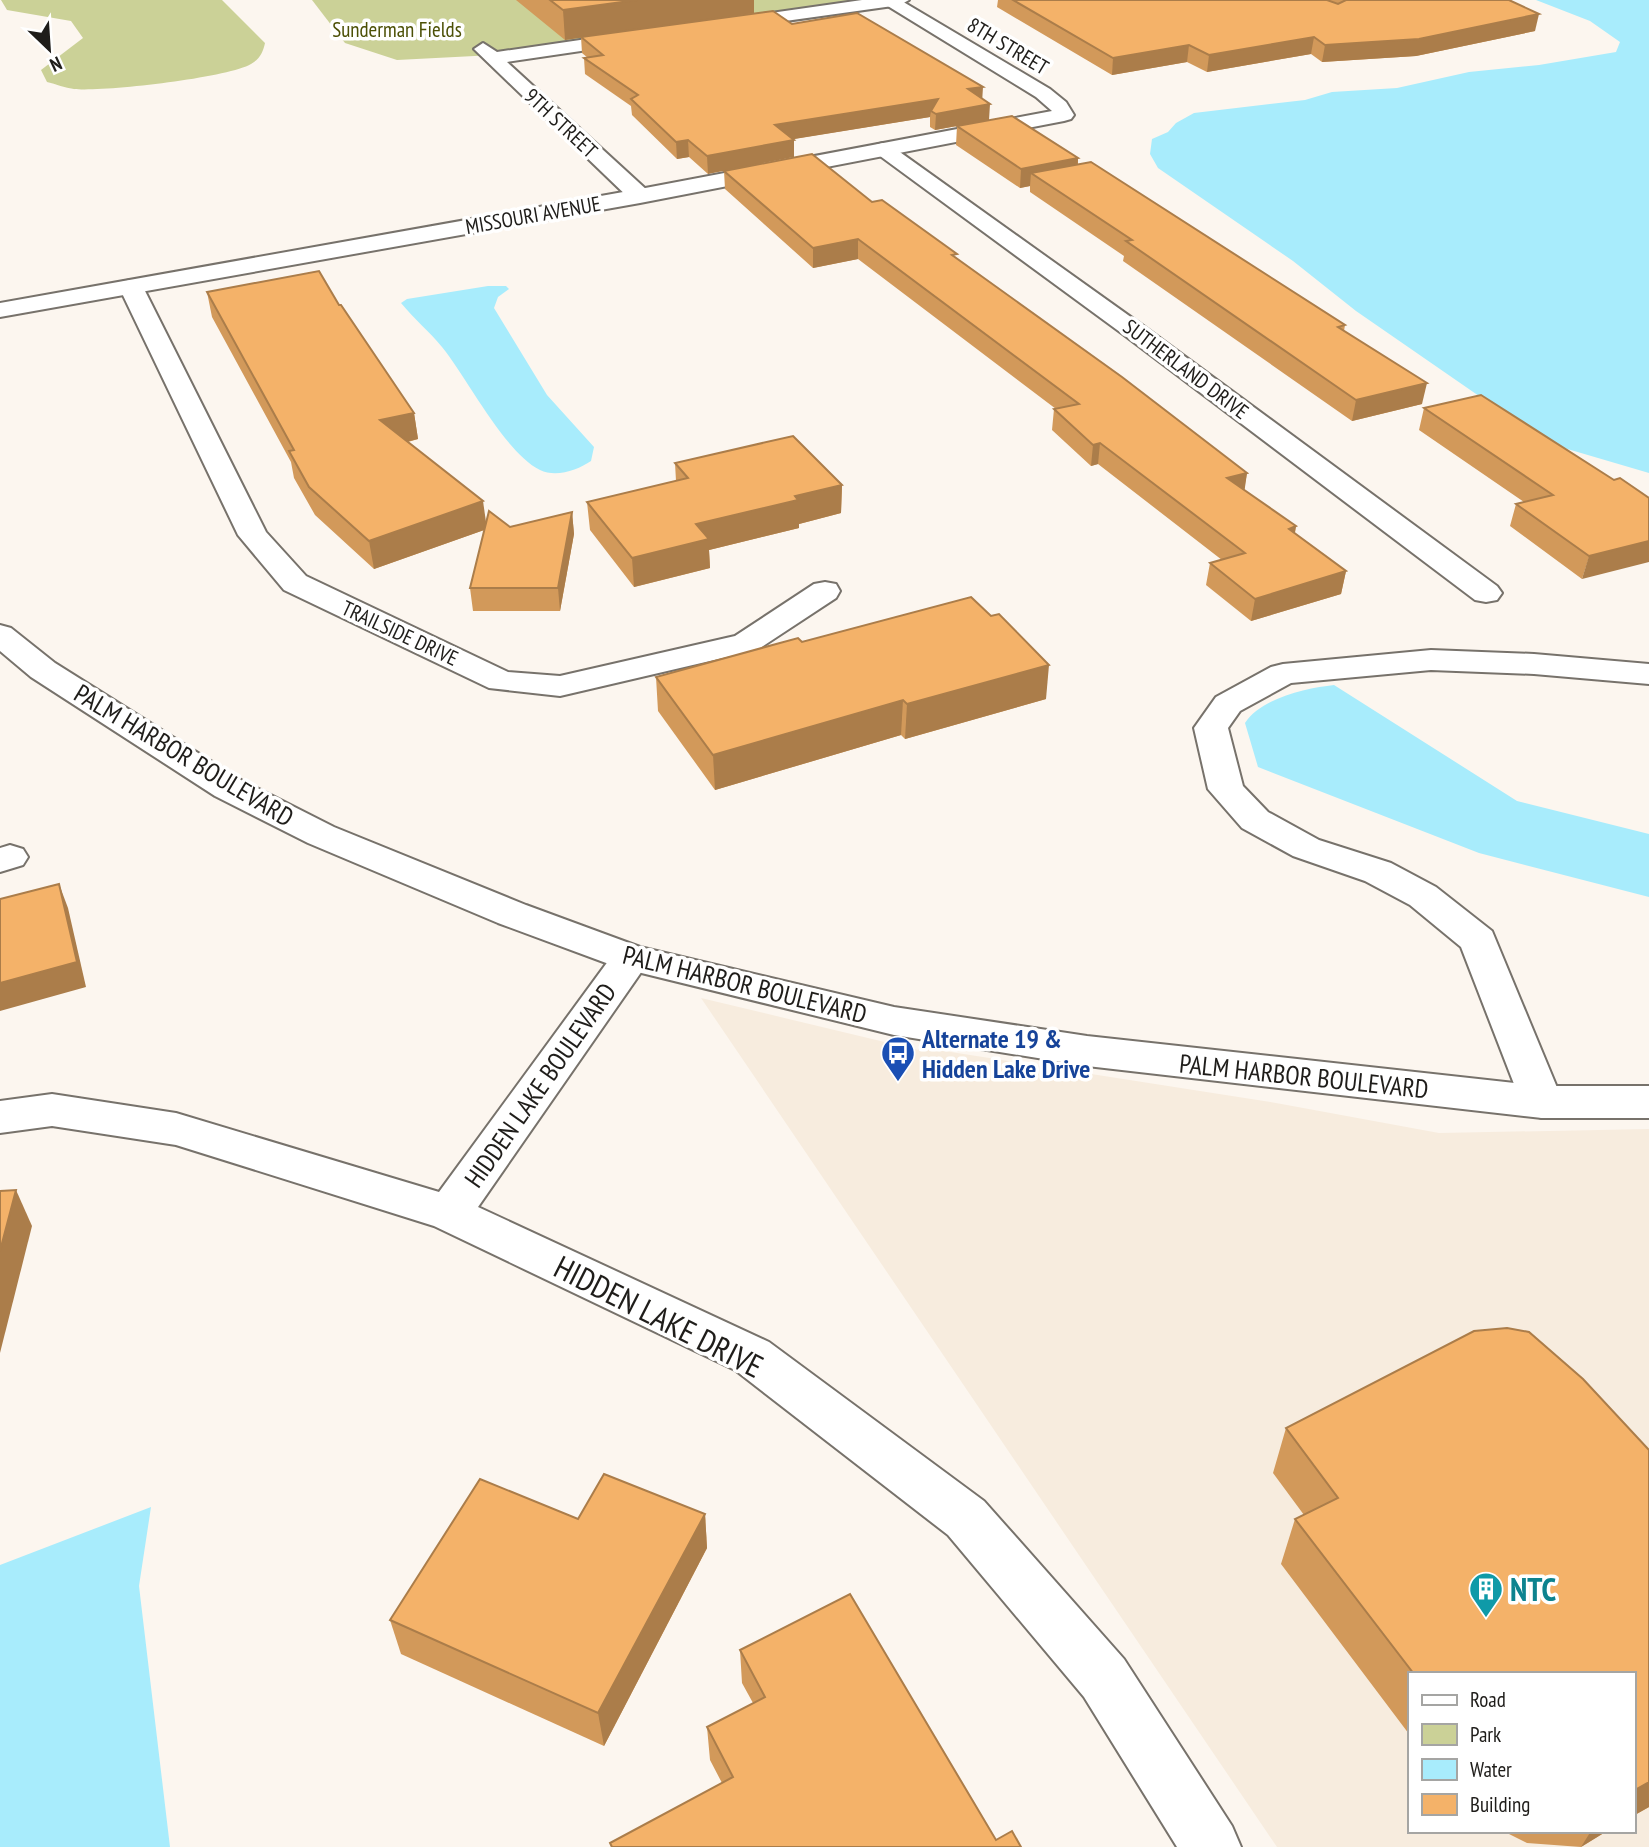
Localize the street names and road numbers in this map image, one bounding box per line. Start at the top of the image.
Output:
street label: 8TH STREET [962,11,1054,81]
street label: 9TH STREET [519,82,604,164]
street label: MISSOURI AVENUE [463,190,603,240]
street label: SUTHERLAND DRIVE [1118,313,1254,425]
street label: TRAILSIDE DRIVE [337,594,463,672]
street label: PALM HARBOR BOULEVARD [68,676,300,834]
street label: PALM HARBOR BOULEVARD [620,938,870,1030]
street label: HIDDEN LAKE BOULEVARD [457,976,623,1194]
street label: PALM HARBOR BOULEVARD [1178,1047,1430,1105]
street label: HIDDEN LAKE DRIVE [547,1245,771,1387]

